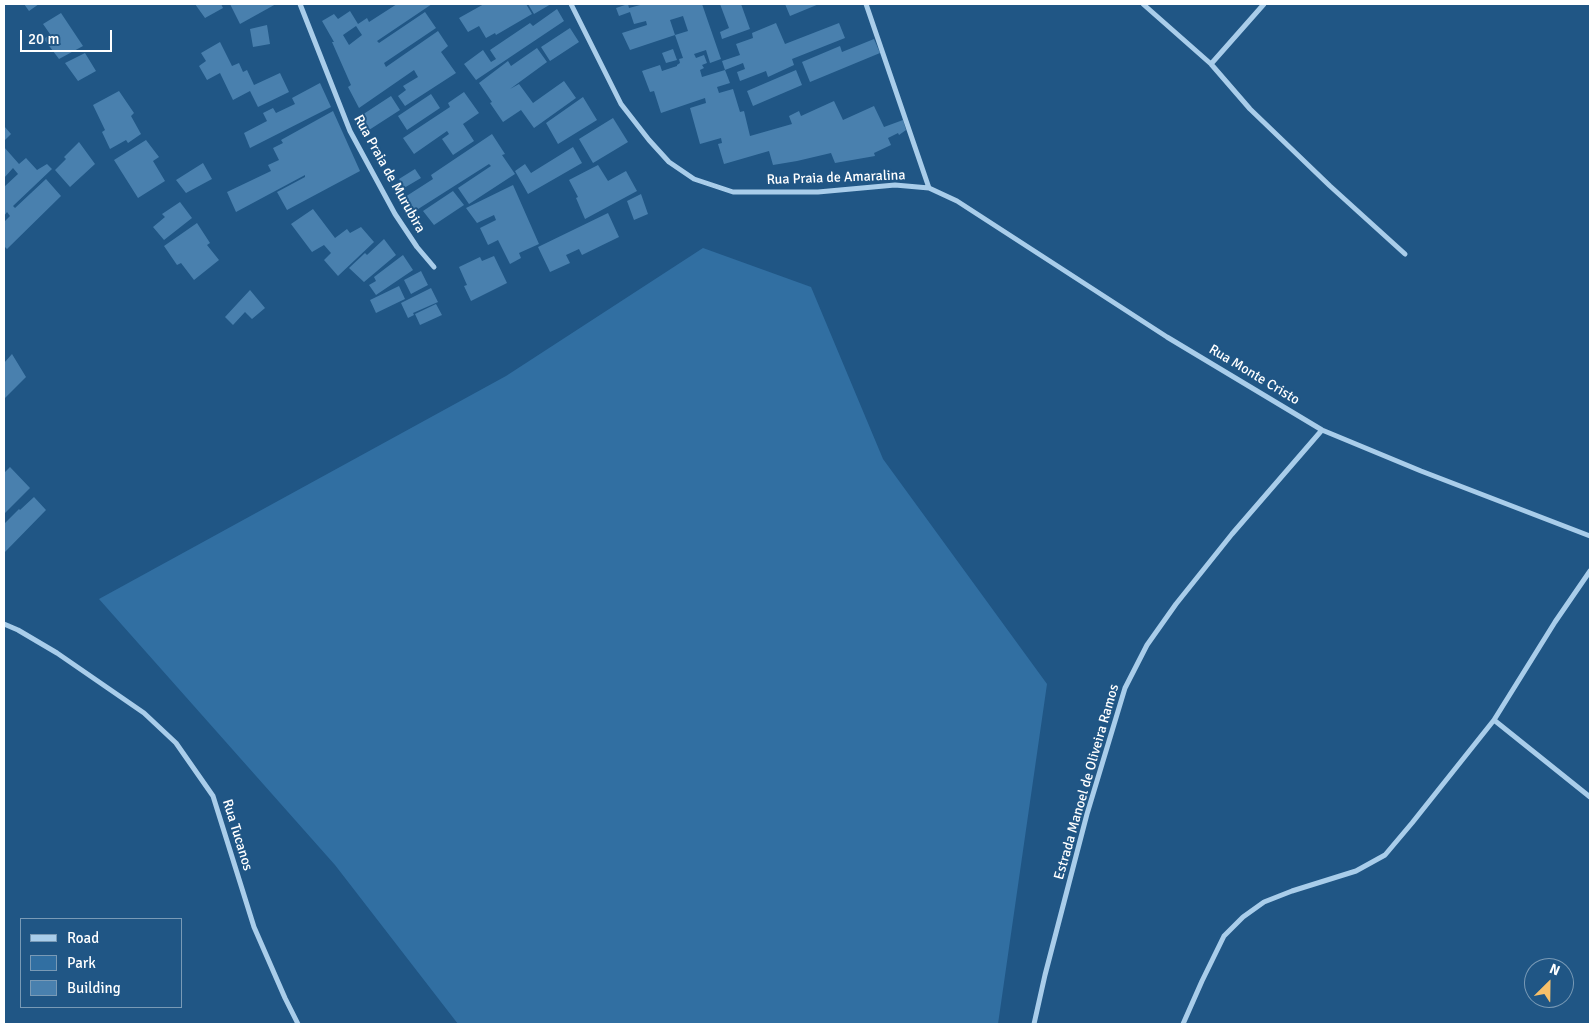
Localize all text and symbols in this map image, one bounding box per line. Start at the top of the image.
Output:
scale bar [22,20,115,52]
text: 20 m [28,30,59,48]
street label: Rua Praia de Murubira [350,112,428,236]
street label: Rua Praia de Amaralina [766,167,906,189]
street label: Rua Monte Cristo [1206,341,1302,409]
street label: Estrada Manoel de Oliveira Ramos [1051,682,1123,882]
street label: Rua Tucanos [218,797,256,873]
legend [20,918,182,1008]
text: Road [67,929,99,947]
text: Park [67,954,96,972]
north arrow [1524,958,1574,1008]
text: N [1547,960,1562,979]
text: Building [67,979,121,997]

